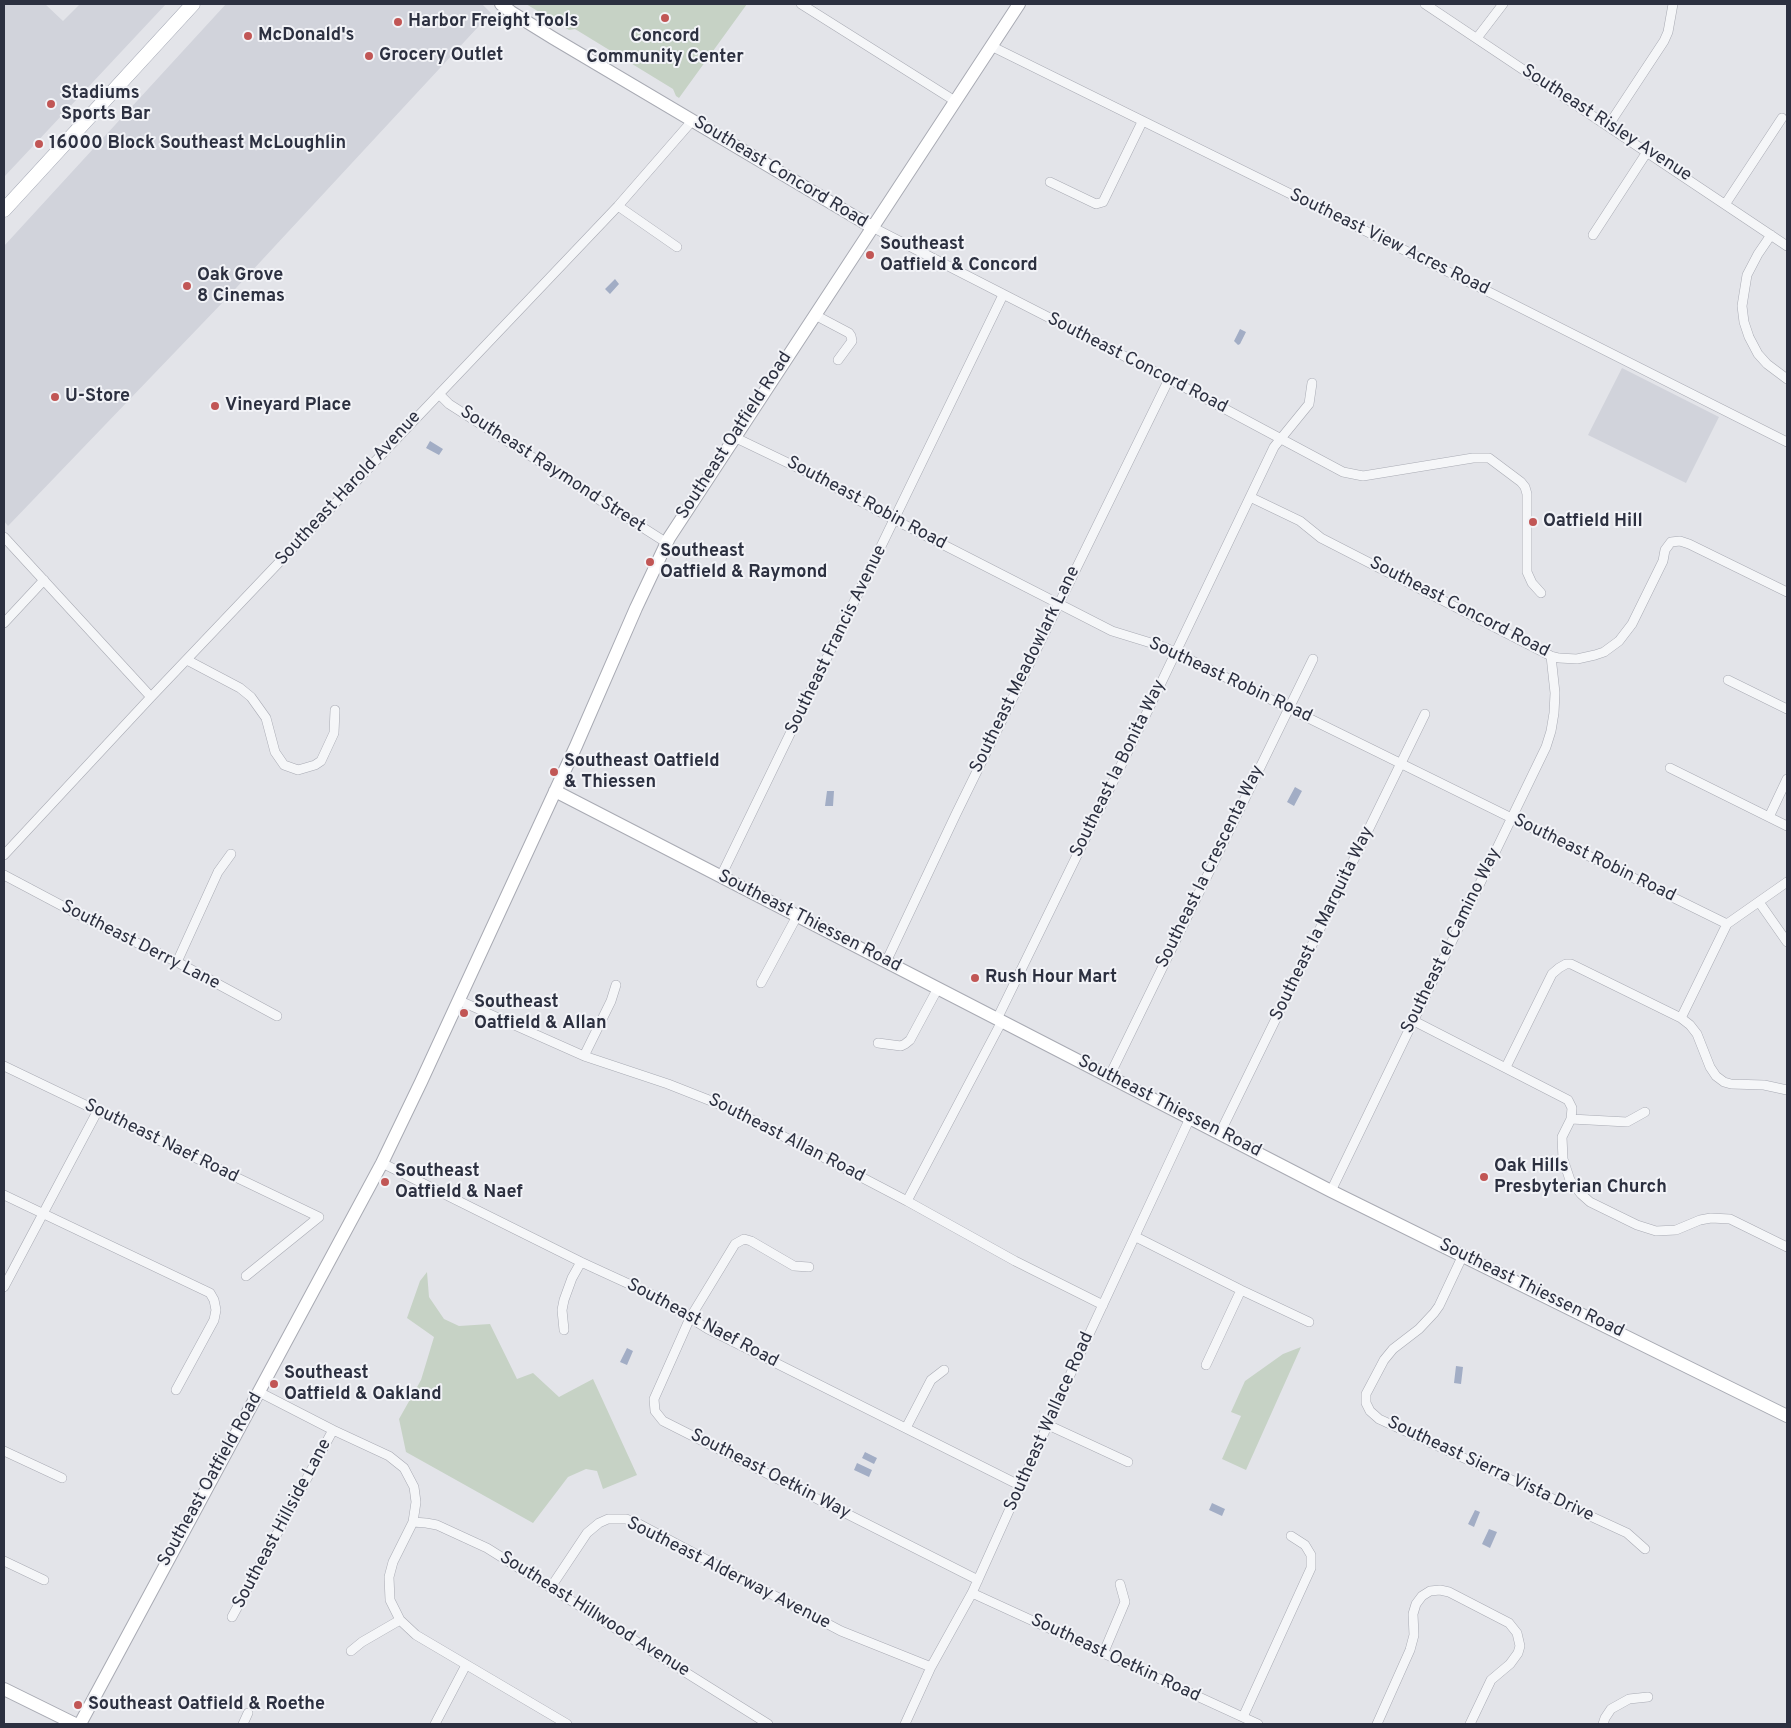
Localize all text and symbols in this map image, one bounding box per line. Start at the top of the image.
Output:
place label: Harbor Freight Tools [408,11,578,33]
marker: Concord Community Center [659,12,671,24]
marker: Harbor Freight Tools [392,16,404,28]
place label: McDonald's [258,25,354,47]
place label: Concord Community Center [586,26,744,68]
marker: McDonald's [242,30,254,42]
place label: Grocery Outlet [379,45,503,67]
marker: Grocery Outlet [363,50,375,62]
street label: Southeast Risley Avenue [1517,61,1695,187]
place label: Stadiums Sports Bar [61,83,151,126]
marker: Stadiums Sports Bar [45,98,57,110]
street label: Southeast Concord Road [689,112,871,234]
place label: 16000 Block Southeast McLoughlin [49,133,346,155]
marker: 16000 Block Southeast McLoughlin [33,138,45,150]
street label: Southeast View Acres Road [1285,185,1493,301]
place label: Southeast Oatfield & Concord [880,234,1038,276]
marker: Southeast Oatfield & Concord [864,249,876,261]
place label: Oak Grove 8 Cinemas [197,265,285,308]
marker: Oak Grove 8 Cinemas [181,280,193,292]
street label: Southeast Concord Road [1043,309,1231,419]
street label: Southeast Oatfield Road [673,348,797,524]
place label: U-Store [65,386,130,408]
marker: U-Store [49,391,61,403]
place label: Vineyard Place [225,395,351,417]
marker: Vineyard Place [209,400,221,412]
street label: Southeast Raymond Street [455,402,649,538]
street label: Southeast Harold Avenue [272,407,426,571]
street label: Southeast Robin Road [782,453,950,555]
place label: Oatfield Hill [1543,511,1643,533]
marker: Oatfield Hill [1527,516,1539,528]
place label: Southeast Oatfield & Raymond [660,541,828,584]
street label: Southeast Francis Avenue [782,542,892,738]
street label: Southeast Concord Road [1365,553,1553,663]
marker: Southeast Oatfield & Raymond [644,556,656,568]
street label: Southeast Meadowlark Lane [966,563,1086,777]
street label: Southeast Robin Road [1145,634,1315,728]
street label: Southeast la Bonita Way [1067,677,1171,861]
place label: Southeast Oatfield & Thiessen [564,751,720,794]
street label: Southeast la Crescenta Way [1152,762,1270,972]
marker: Southeast Oatfield & Thiessen [548,766,560,778]
street label: Southeast Robin Road [1509,810,1679,908]
street label: Southeast la Marquita Way [1267,823,1379,1025]
street label: Southeast el Camino Way [1398,845,1506,1037]
street label: Southeast Thiessen Road [714,866,904,978]
street label: Southeast Derry Lane [57,897,223,995]
place label: Rush Hour Mart [985,967,1117,989]
marker: Rush Hour Mart [969,972,981,984]
place label: Southeast Oatfield & Allan [474,992,607,1034]
marker: Southeast Oatfield & Allan [458,1007,470,1019]
street label: Southeast Thiessen Road [1074,1051,1264,1163]
street label: Southeast Allan Road [704,1090,868,1188]
street label: Southeast Naef Road [80,1095,242,1189]
place label: Oak Hills Presbyterian Church [1494,1156,1667,1198]
place label: Southeast Oatfield & Naef [395,1161,523,1204]
marker: Oak Hills Presbyterian Church [1478,1171,1490,1183]
marker: Southeast Oatfield & Naef [379,1176,391,1188]
street label: Southeast Thiessen Road [1435,1235,1627,1343]
street label: Southeast Naef Road [622,1275,782,1373]
street label: Southeast Wallace Road [1001,1329,1099,1515]
place label: Southeast Oatfield & Oakland [284,1363,442,1406]
marker: Southeast Oatfield & Oakland [268,1378,280,1390]
street label: Southeast Oatfield Road [154,1389,268,1571]
street label: Southeast Sierra Vista Drive [1383,1412,1597,1528]
street label: Southeast Oetkin Way [686,1425,854,1525]
street label: Southeast Hillside Lane [229,1435,337,1613]
street label: Southeast Alderway Avenue [622,1513,834,1635]
street label: Southeast Hillwood Avenue [495,1547,693,1683]
street label: Southeast Oetkin Road [1027,1610,1203,1708]
place label: Southeast Oatfield & Roethe [88,1694,325,1716]
marker: Southeast Oatfield & Roethe [72,1699,84,1711]

